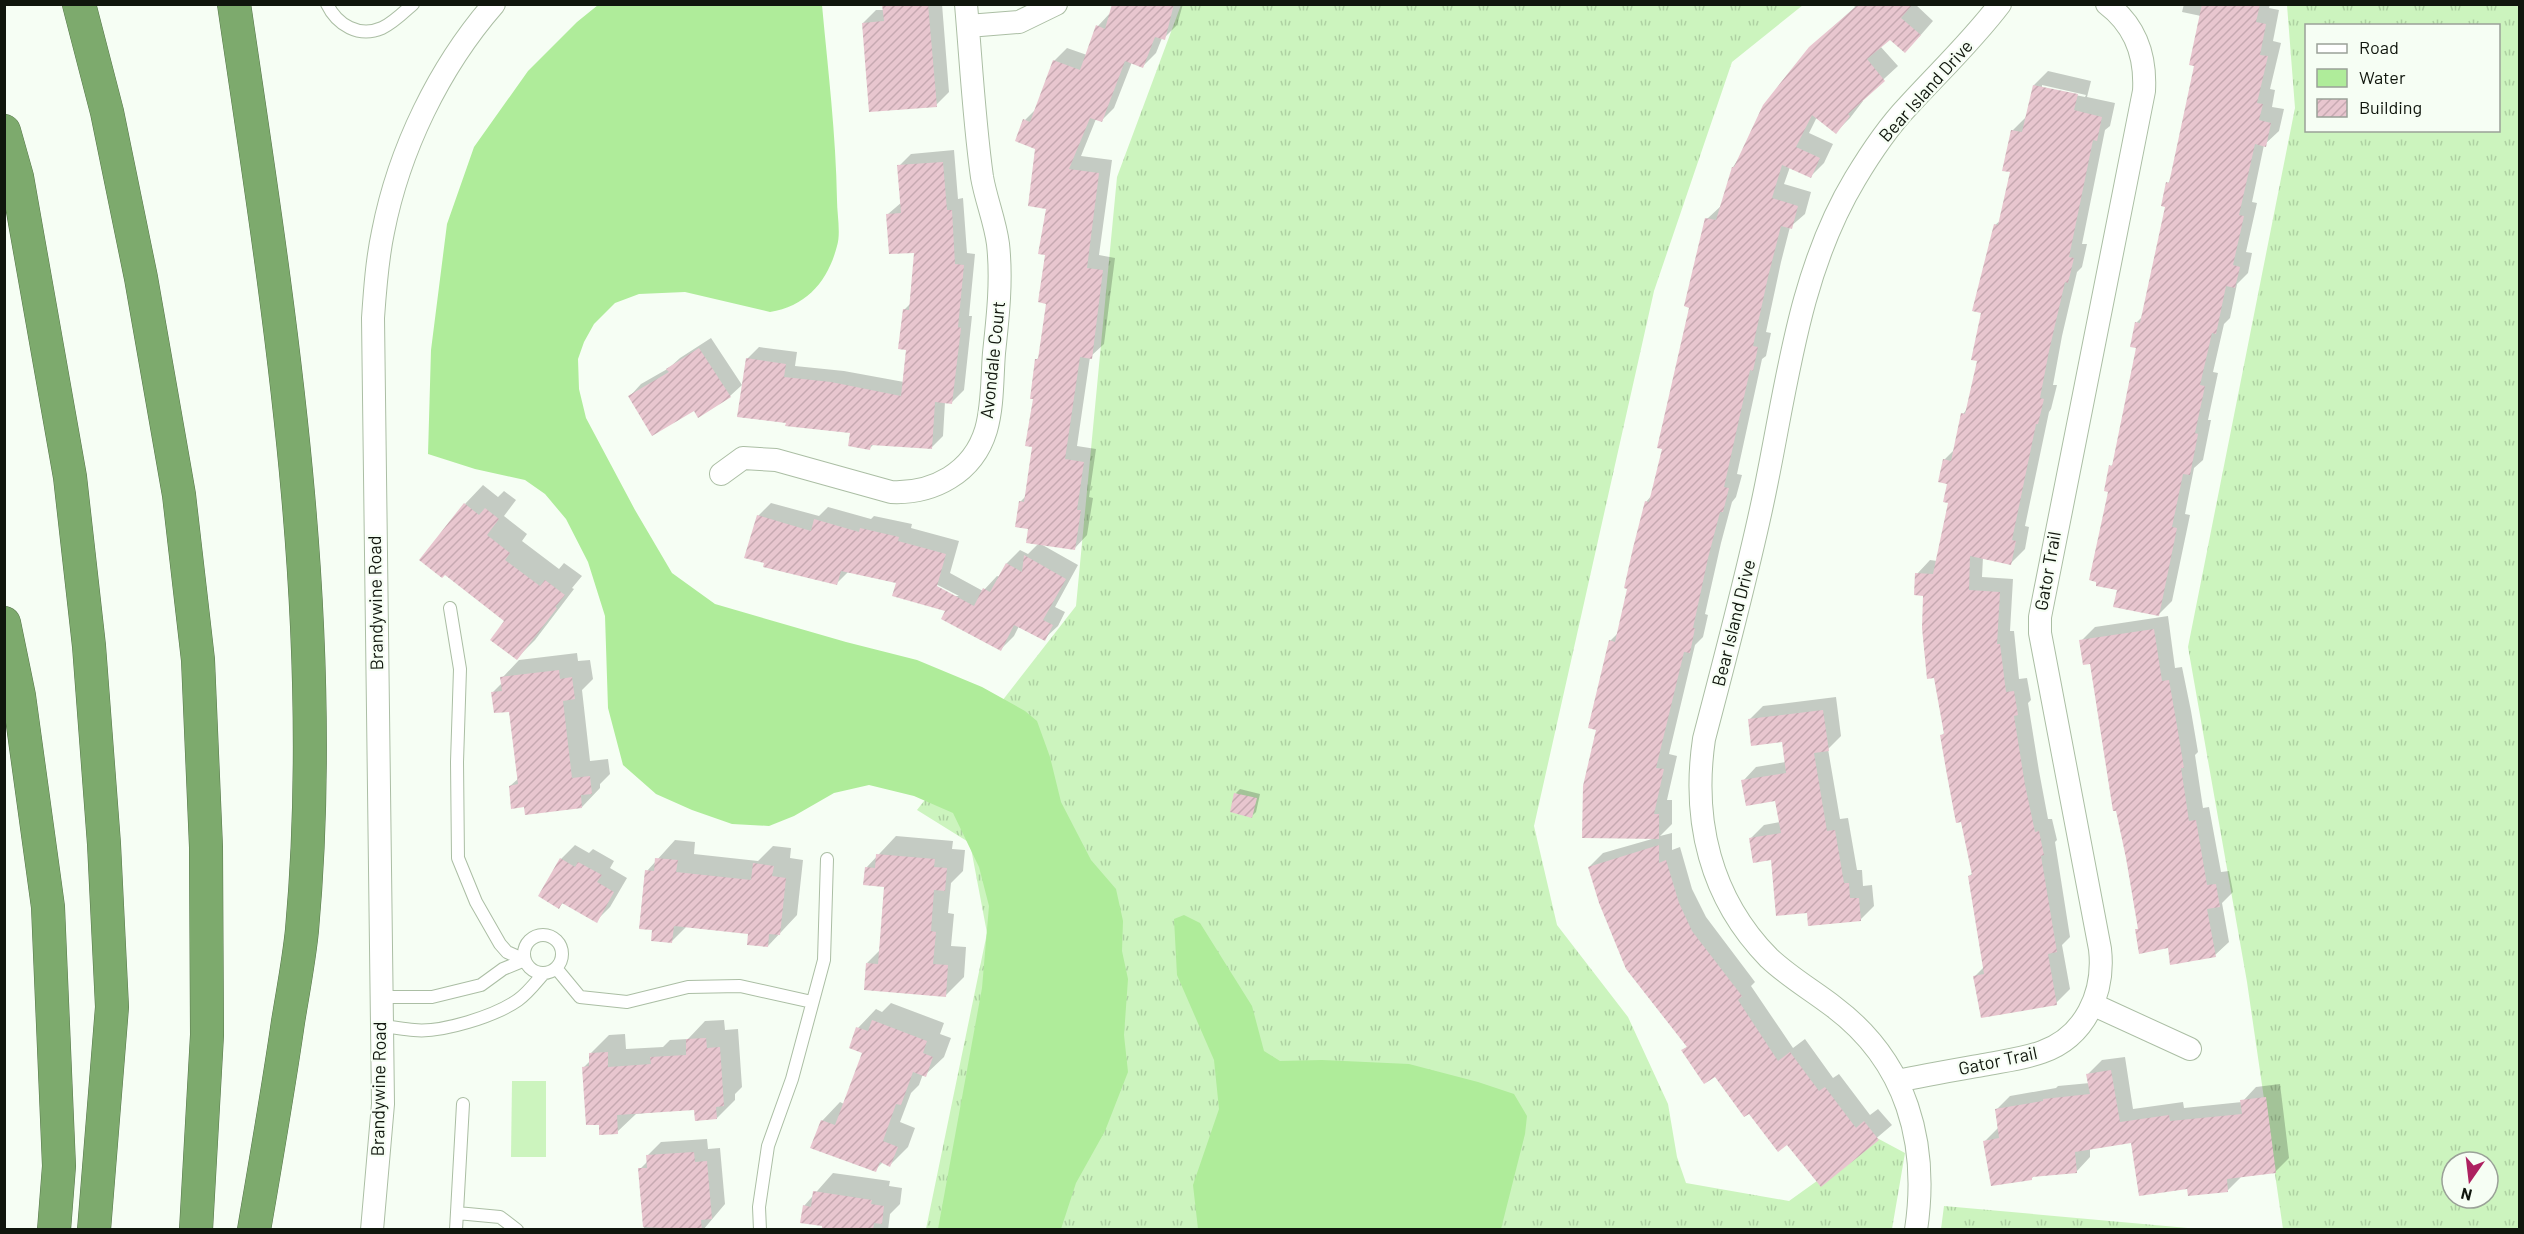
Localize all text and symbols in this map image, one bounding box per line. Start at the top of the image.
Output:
legend [2305,24,2500,132]
street label: Bear Island Drive [1874,35,1977,146]
text: Road [2359,36,2399,58]
text: Water [2359,66,2406,88]
text: Building [2359,96,2422,118]
street label: Avondale Court [975,300,1009,420]
street label: Gator Trail [2029,530,2065,612]
street label: Brandywine Road [363,535,387,671]
street label: Bear Island Drive [1707,557,1759,688]
street label: Brandywine Road [366,1021,390,1157]
street label: Gator Trail [1956,1041,2039,1079]
north arrow [2440,1150,2500,1210]
text: N [2459,1185,2474,1206]

